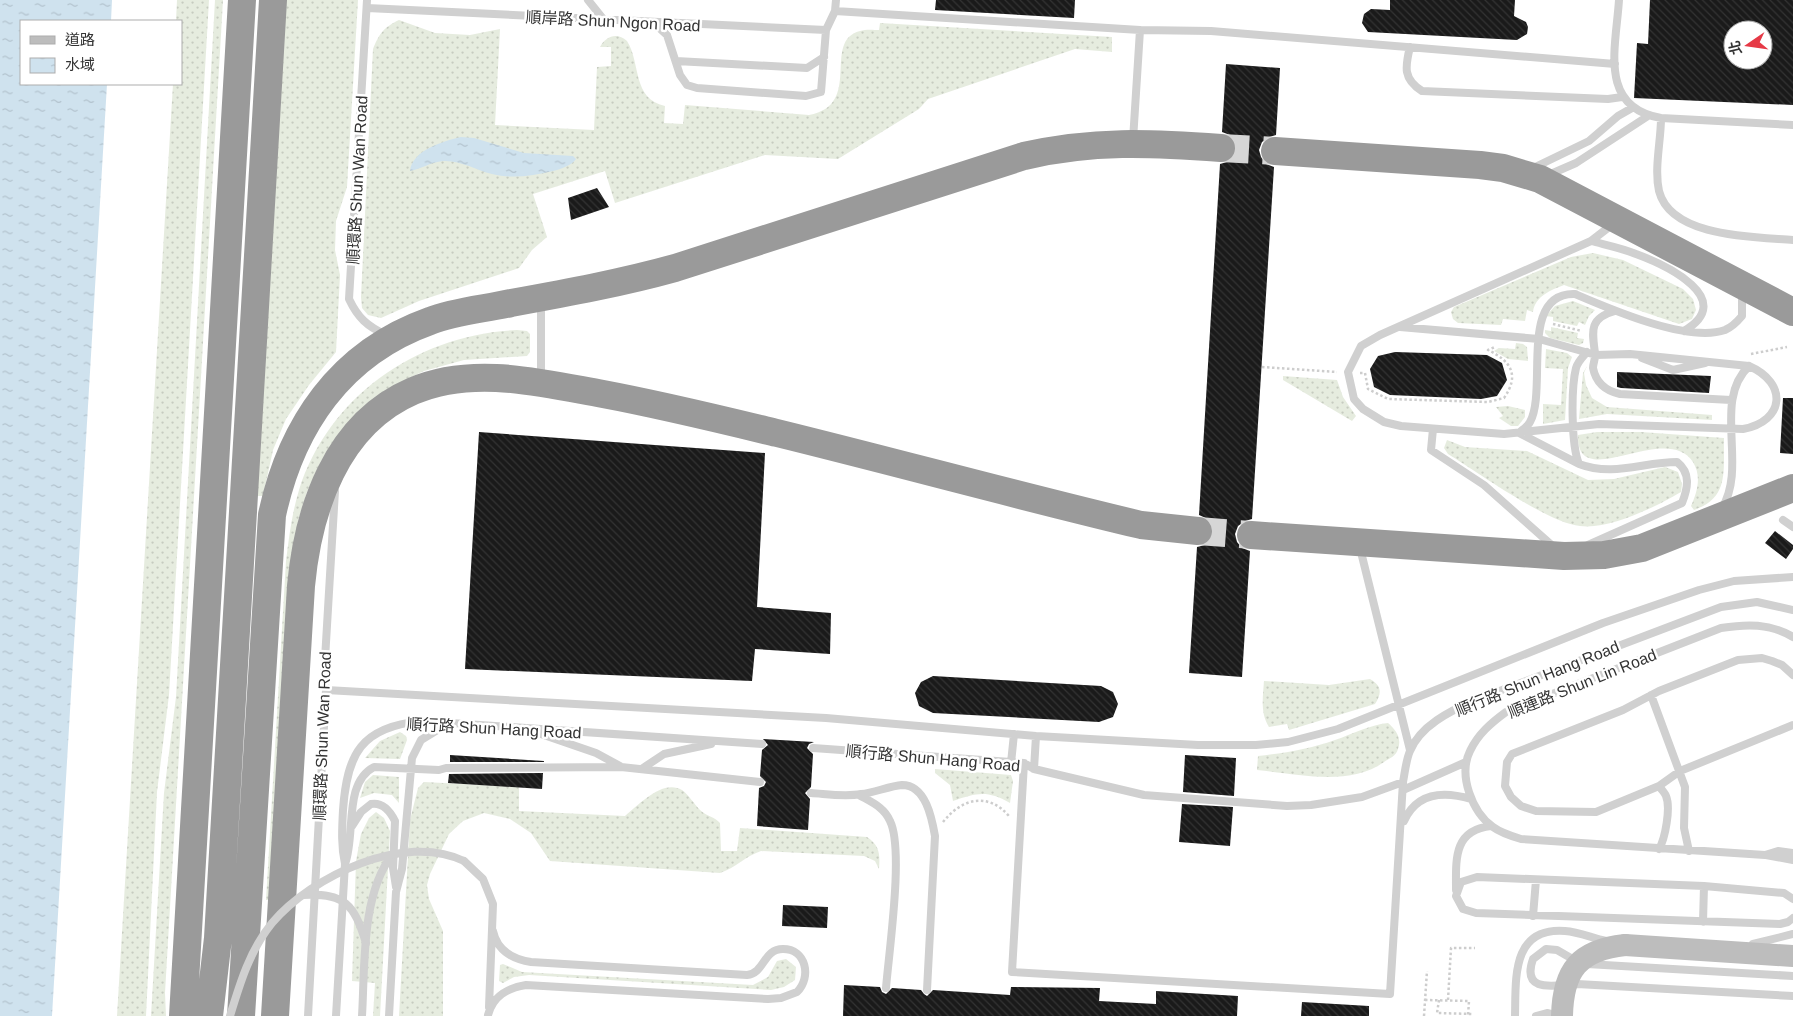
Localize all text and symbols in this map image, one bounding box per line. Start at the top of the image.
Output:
street label: 順岸路 Shun Ngon Road [525,8,701,35]
legend [20,20,182,85]
north arrow [1723,20,1773,70]
text: 道路 [65,31,95,48]
text: 北 [1726,39,1745,57]
text: 水域 [65,56,95,73]
street label: 順環路 Shun Wan Road [345,95,370,265]
street label: 順行路 Shun Hang Road [1453,638,1622,719]
street label: 順連路 Shun Lin Road [1506,646,1659,721]
street label: 順環路 Shun Wan Road [311,651,334,821]
street label: 順行路 Shun Hang Road [406,715,582,742]
street label: 順行路 Shun Hang Road [845,742,1021,775]

